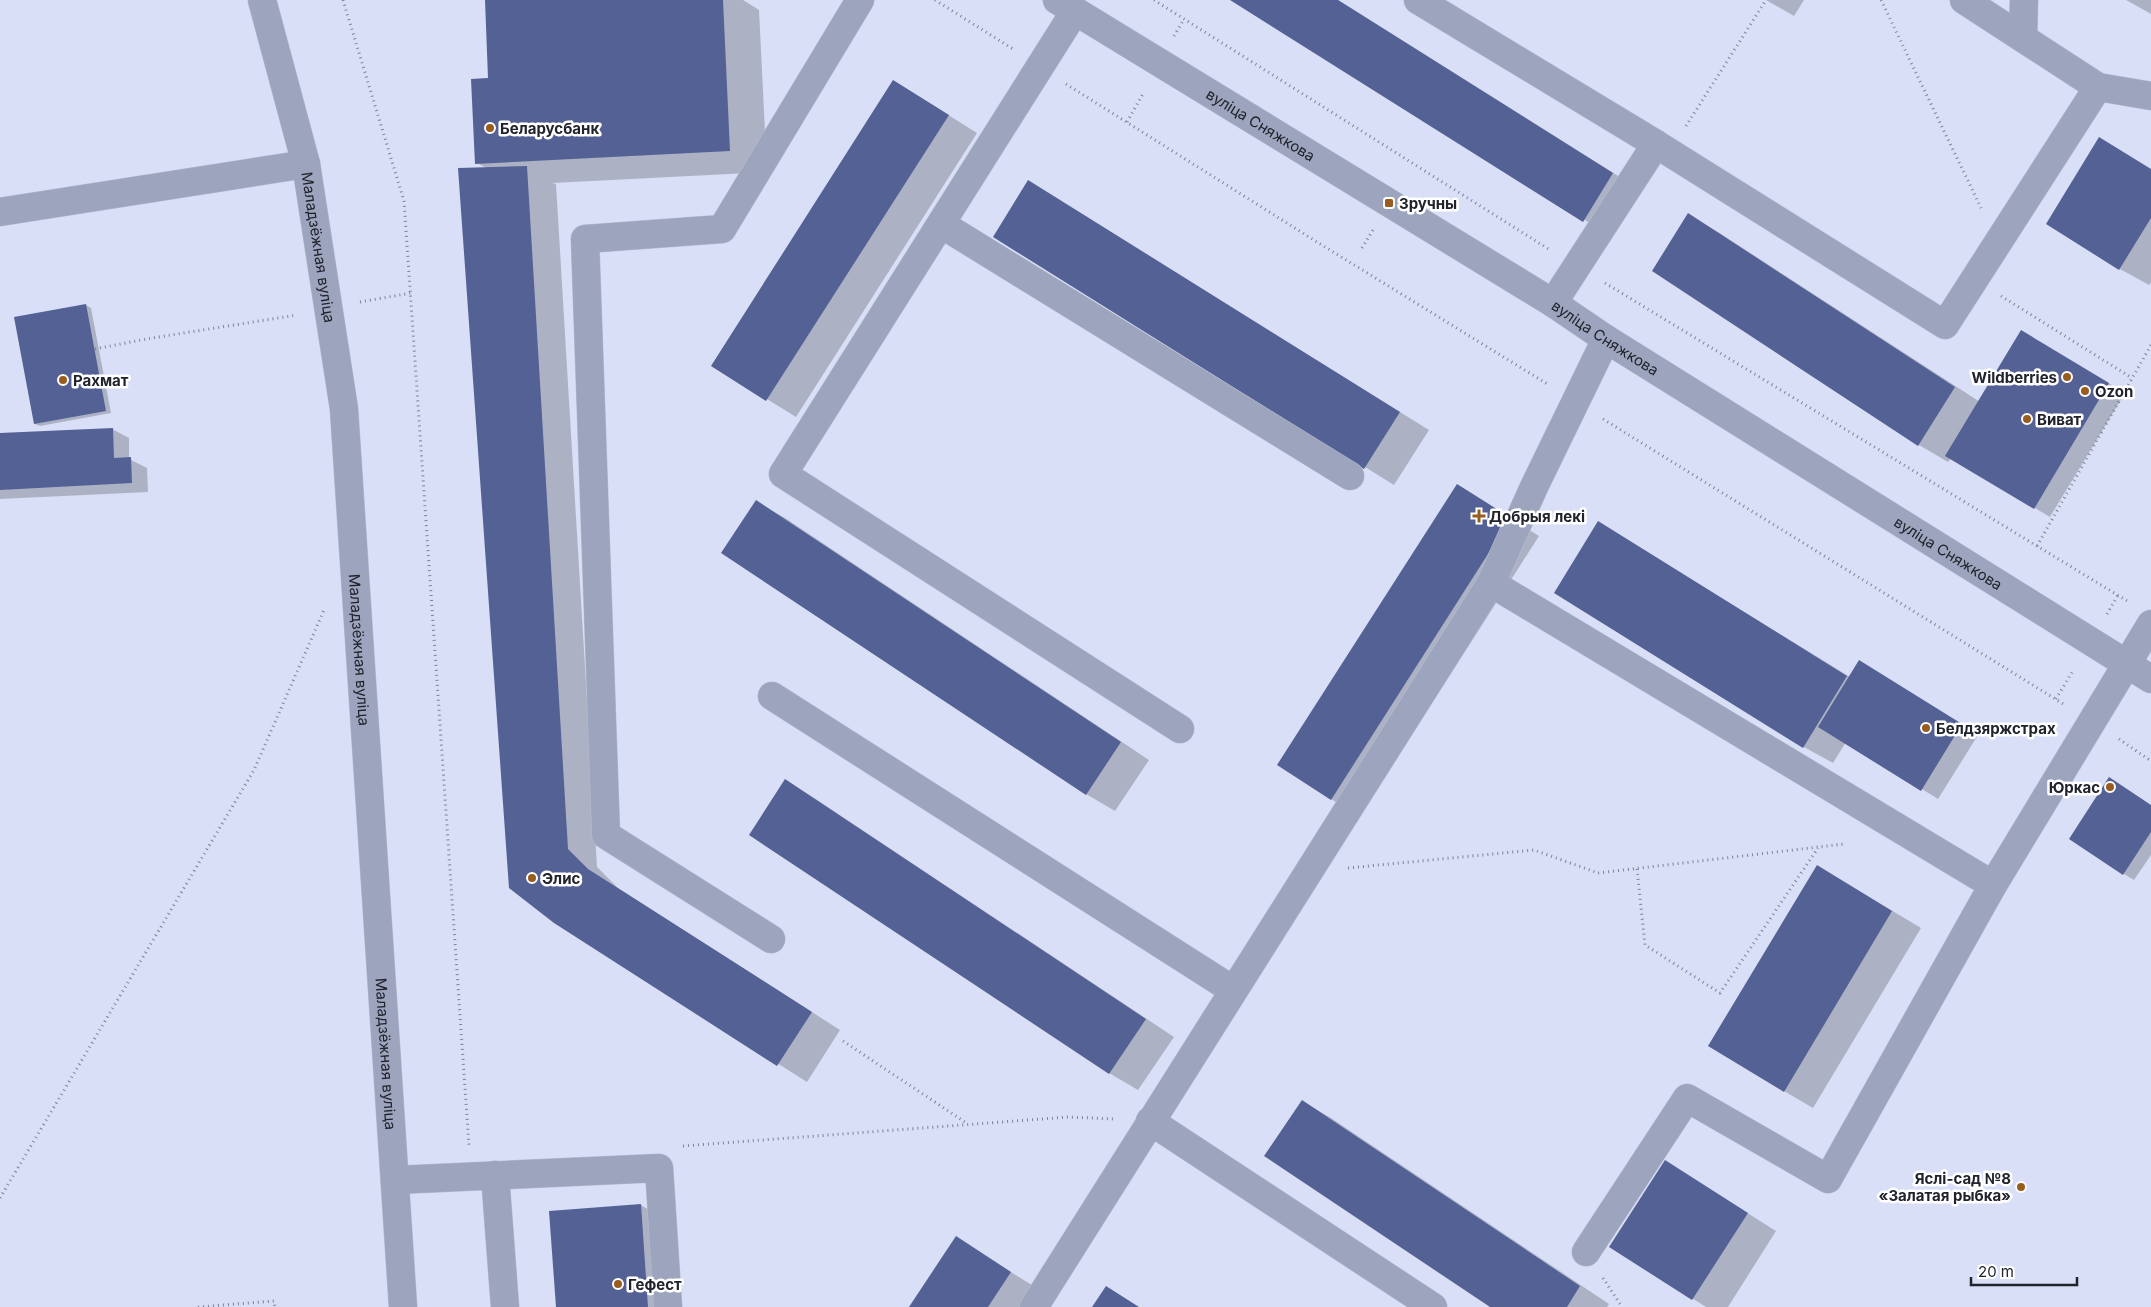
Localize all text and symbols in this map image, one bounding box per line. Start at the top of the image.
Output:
street label: вуліца Сняжкова [1203,84,1319,165]
place label: Беларусбанк [500,119,599,138]
marker: Беларусбанк [484,122,496,134]
street label: Маладзёжная вуліца [298,171,340,324]
place label: Зручны [1399,194,1457,213]
marker: Зручны [1383,197,1395,209]
street label: вуліца Сняжкова [1548,296,1663,379]
place label: Wildberries [1972,368,2057,387]
place label: Рахмат [73,371,129,390]
marker: Wildberries [2061,371,2073,383]
marker: Рахмат [57,374,69,386]
place label: Ozon [2095,382,2133,401]
marker: Ozon [2079,385,2091,397]
place label: Виват [2037,410,2082,429]
marker: Виват [2021,413,2033,425]
place label: Добрыя лекі [1489,507,1585,526]
marker: Добрыя лекі [1473,510,1485,522]
street label: вуліца Сняжкова [1891,512,2006,594]
street label: Маладзёжная вуліца [345,573,374,726]
place label: Белдзяржстрах [1936,719,2056,738]
marker: Белдзяржстрах [1920,722,1932,734]
place label: Юркас [2049,778,2100,797]
marker: Юркас [2104,781,2116,793]
place label: Элис [542,869,580,888]
marker: Элис [526,872,538,884]
street label: Маладзёжная вуліца [372,977,401,1130]
place label: Яслі-сад №8 «Залатая рыбка» [1878,1169,2011,1205]
marker: Яслі-сад №8 «Залатая рыбка» [2015,1181,2027,1193]
scale bar [1971,1254,2077,1286]
text: 20 m [1978,1262,2014,1281]
place label: Гефест [628,1275,682,1294]
marker: Гефест [612,1278,624,1290]

